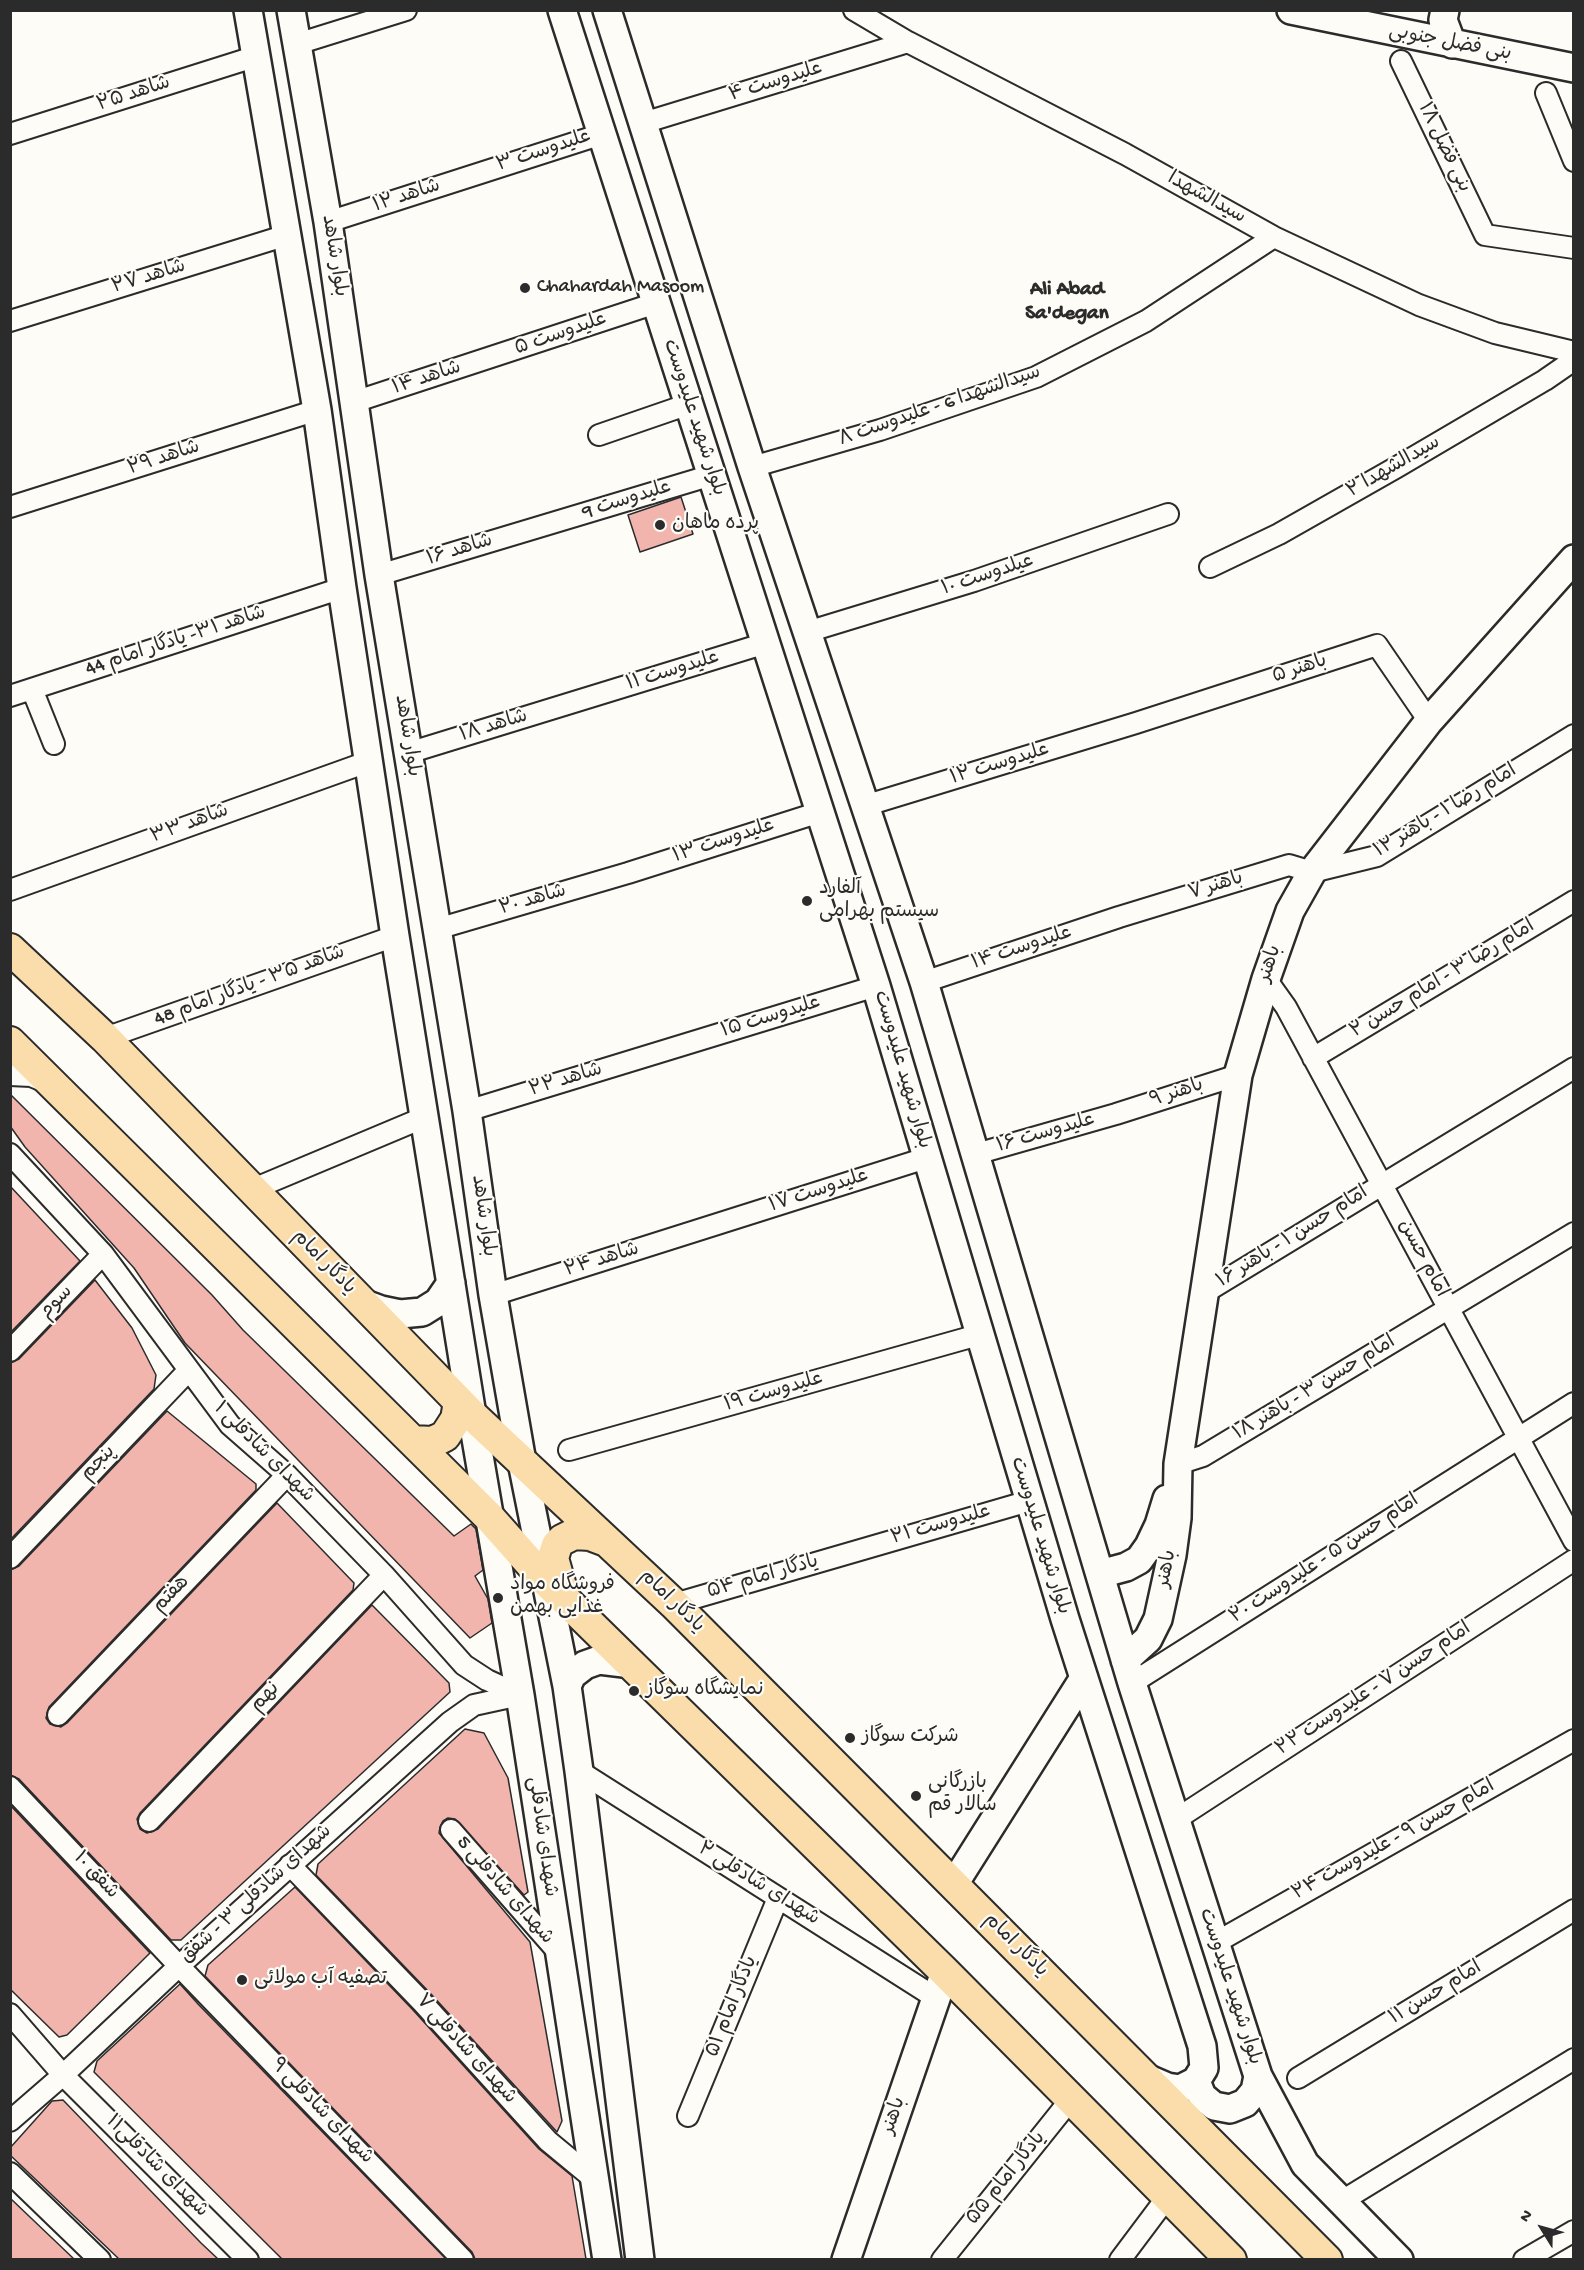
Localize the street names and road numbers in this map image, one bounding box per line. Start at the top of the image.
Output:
street label: بنی فضل جنوبی [1387,20,1513,68]
street label: علیدوست ۴ [726,57,826,109]
street label: شاهد ۲۵ [94,72,174,118]
street label: بنی فضل ۱۸ [1411,99,1475,197]
street label: علیدوست ۳ [494,125,594,179]
street label: سیدالشهدا [1163,168,1249,230]
street label: شاهد ۱۲ [370,175,444,219]
street label: بلوار شاهد [315,213,351,299]
street label: شاهد ۲۷ [109,255,189,301]
street label: علیدوست ۵ [512,308,610,362]
street label: بلوار شهید علیدوست [656,337,730,499]
street label: شاهد ۱۴ [390,357,464,401]
street label: سیدالشهدا 6 - علیدوست ۸ [836,361,1044,453]
street label: سیدالشهدا ۲ [1343,432,1445,504]
street label: شاهد ۲۹ [125,436,203,482]
street label: علیدوست 9 [580,476,674,526]
street label: شاهد ۱۶ [424,530,496,572]
street label: عیلدوست ۱۰ [939,550,1037,602]
street label: شاهد ۳۱- یادگار امام 44 [83,602,269,682]
street label: علیدوست ۱۱ [623,646,723,698]
street label: باهنر ۵ [1270,650,1330,690]
street label: بلوار شاهد [388,693,424,779]
street label: شاهد ۱۸ [457,705,531,749]
street label: علیدوست ۱۲ [947,739,1053,791]
street label: امام رضا ۱ - باهنر ۱۲ [1370,760,1522,864]
street label: شاهد ۳۳ [148,800,232,850]
street label: علیدوست ۱۳ [670,814,778,870]
street label: باهنر ۷ [1186,867,1246,907]
street label: شاهد ۲۰ [497,880,569,922]
street label: امام رضا ۳ - امام حسن ۲ [1346,915,1540,1045]
street label: علیدوست ۱۴ [969,922,1075,976]
street label: شاهد ۳۵ - یادگار امام 48 [151,941,349,1033]
street label: باهنر [1254,942,1288,986]
street label: بلوار شهید علیدوست [867,988,935,1152]
street label: علیدوست ۱۵ [718,991,824,1045]
street label: شاهد ۲۲ [526,1058,606,1104]
street label: باهنر ۹ [1147,1074,1207,1114]
street label: علیدوست ۱۶ [994,1109,1098,1159]
street label: علیدوست ۱۷ [766,1165,872,1219]
street label: بلوار شاهد [464,1174,500,1258]
street label: امام حسن ۱ - باهنر ۱۶ [1213,1182,1373,1294]
street label: امام حسن [1391,1216,1453,1302]
street label: یادگار امام [286,1225,360,1301]
street label: شاهد ۲۴ [562,1238,642,1284]
street label: سوم [35,1281,79,1325]
street label: امام حسن ۳ - باهنر ۱۸ [1229,1331,1401,1447]
street label: علیدوست ۱۹ [722,1367,826,1419]
street label: شهدای شادقلی ۱ [207,1397,319,1509]
street label: پنجم [76,1441,122,1487]
street label: بلوار شهید علیدوست [1004,1454,1074,1618]
street label: امام حسن ۵ - علیدوست ۲۰ [1226,1490,1424,1630]
street label: علیدوست ۲۱ [888,1500,994,1552]
street label: باهنر [1153,1548,1183,1590]
street label: یادگار امام ۵۴ [705,1551,821,1605]
street label: یادگار امام [633,1565,709,1639]
street label: هفتم [148,1571,196,1619]
street label: امام حسن ۷ - علیدوست ۲۲ [1272,1618,1476,1762]
street label: نهم [246,1678,286,1718]
street label: شهدای شادقلی [521,1775,561,1899]
street label: امام حسن ۹ - علیدوست ۲۴ [1288,1775,1500,1907]
street label: شهدای شادقلی ۳ - شفق [176,1821,338,1969]
street label: شهدای شادقلی 5 [450,1832,558,1950]
street label: شهدای شادقلی ۲ [693,1838,823,1932]
street label: شفق ۱۰ [67,1847,123,1905]
street label: بلوار شهید علیدوست [1192,1906,1266,2068]
street label: یادگار امام [978,1909,1052,1983]
street label: یادگار امام ۵۱ [702,1953,764,2061]
street label: امام حسن ۱۱ [1385,1957,1487,2031]
street label: شهدای شادقلی ۷ [409,1990,521,2110]
street label: شهدای شادقلی ۹ [264,2054,378,2170]
street label: باهنر [878,2094,912,2138]
street label: شهدای شادقلی۱۱ [100,2111,212,2223]
street label: یادگار امام ۵۵ [962,2127,1052,2231]

